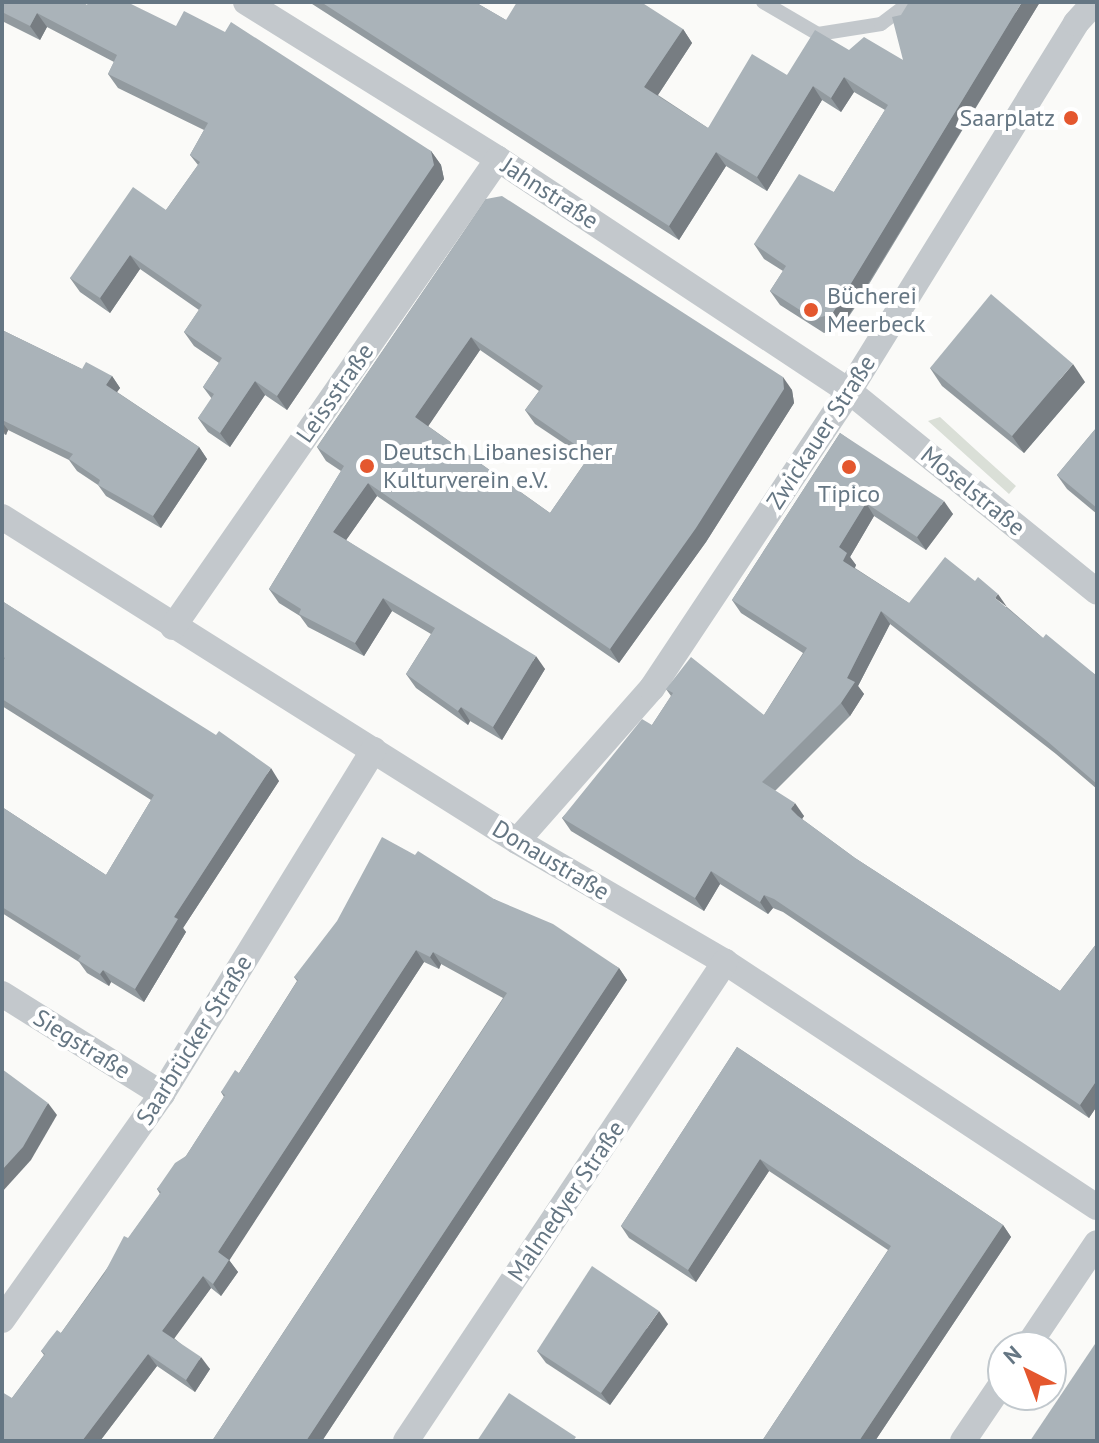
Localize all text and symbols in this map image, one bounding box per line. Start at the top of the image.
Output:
place label: Saarplatz [960,104,1055,132]
marker: Saarplatz [1062,109,1080,127]
street label: Jahnstraße [496,151,604,235]
place label: Bücherei Meerbeck [827,282,925,338]
marker: Bücherei Meerbeck [802,301,820,319]
street label: Leissstraße [290,338,380,448]
street label: Zwickauer Straße [761,350,881,514]
place label: Deutsch Libanesischer Kulturverein e.V. [383,438,612,494]
street label: Moselstraße [915,440,1031,542]
marker: Deutsch Libanesischer Kulturverein e.V. [358,457,376,475]
marker: Tipico [840,458,858,476]
place label: Tipico [818,480,880,508]
street label: Donaustraße [487,814,615,906]
street label: Saarbrücker Straße [130,950,258,1130]
street label: Siegstraße [28,1003,136,1085]
street label: Malmedyer Straße [502,1115,630,1287]
north arrow [987,1331,1067,1411]
text: N [998,1339,1027,1370]

